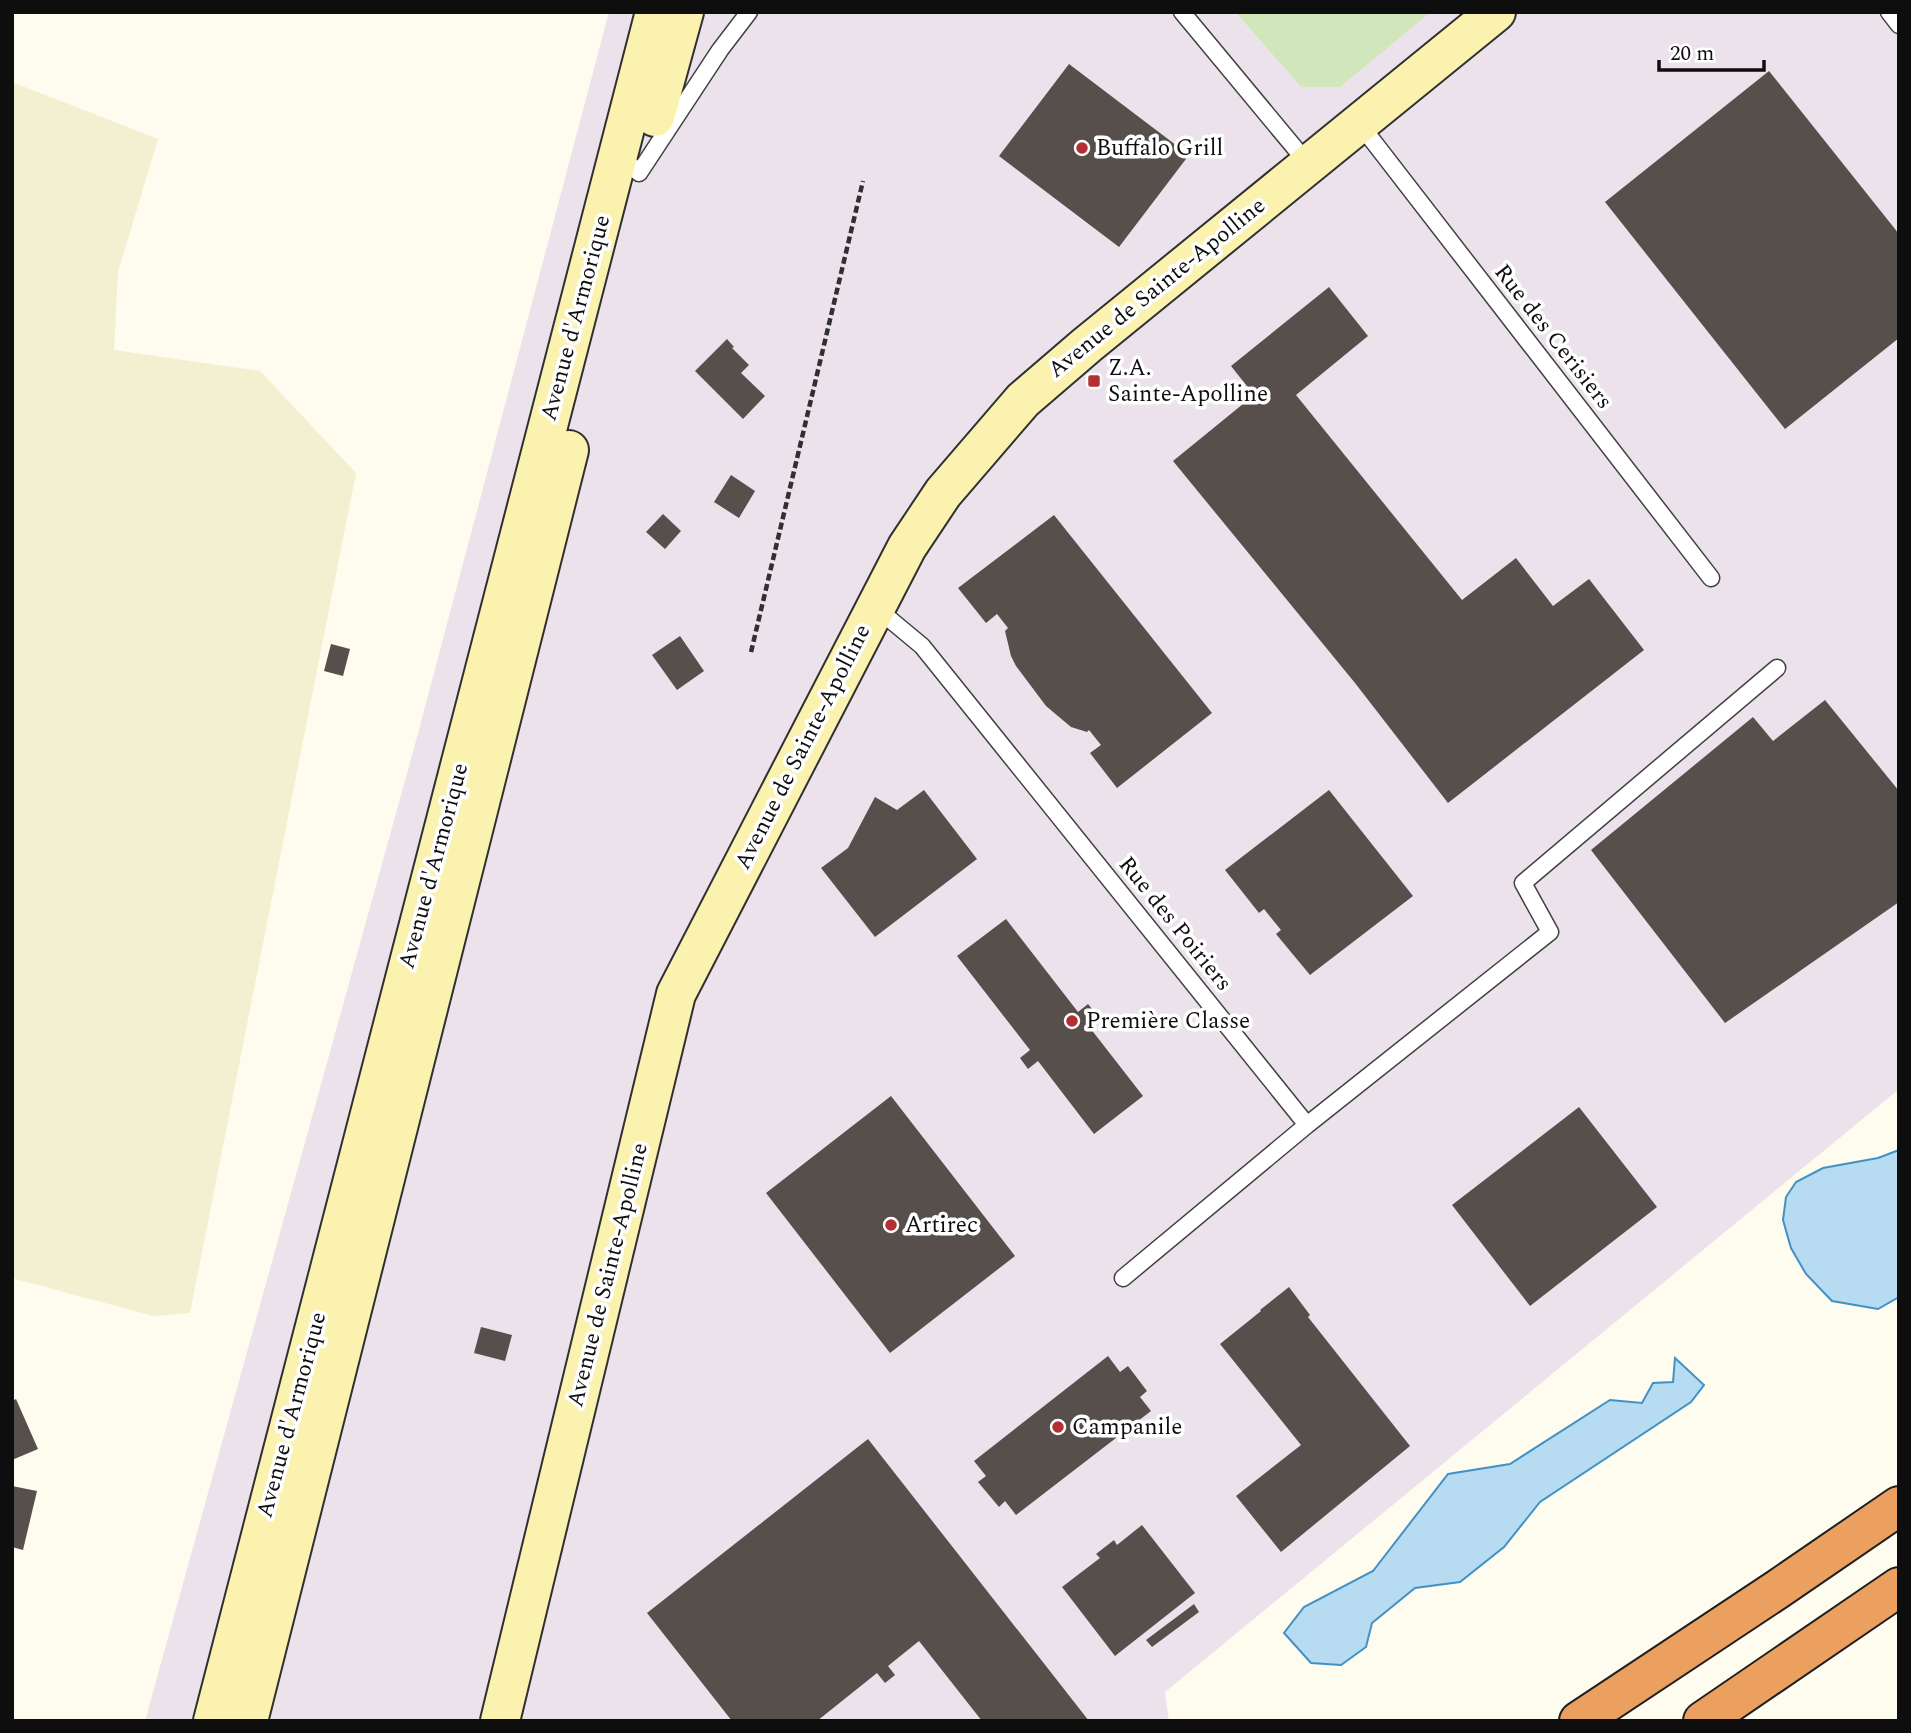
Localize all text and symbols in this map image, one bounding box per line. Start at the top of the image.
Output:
scale bar [1659,28,1764,72]
text: 20 m [1670,38,1714,70]
place label: Buffalo Grill [1096,131,1223,166]
marker: Buffalo Grill [1074,140,1090,156]
street label: Avenue de Sainte-Apolline [1041,189,1273,387]
street label: Avenue d'Armorique [532,211,620,425]
street label: Rue des Cerisiers [1485,257,1621,417]
place label: Z.A. Sainte-Apolline [1108,351,1268,412]
marker: Z.A. Sainte-Apolline [1086,373,1102,389]
street label: Avenue de Sainte-Apolline [726,618,880,876]
street label: Avenue d'Armorique [390,759,478,973]
street label: Rue des Poiriers [1109,849,1241,999]
place label: Première Classe [1086,1004,1250,1039]
marker: Première Classe [1064,1013,1080,1029]
street label: Avenue de Sainte-Apolline [558,1139,658,1411]
place label: Artirec [905,1208,978,1243]
marker: Artirec [883,1217,899,1233]
street label: Avenue d'Armorique [248,1308,336,1522]
place label: Campanile [1072,1410,1183,1445]
marker: Campanile [1050,1419,1066,1435]

